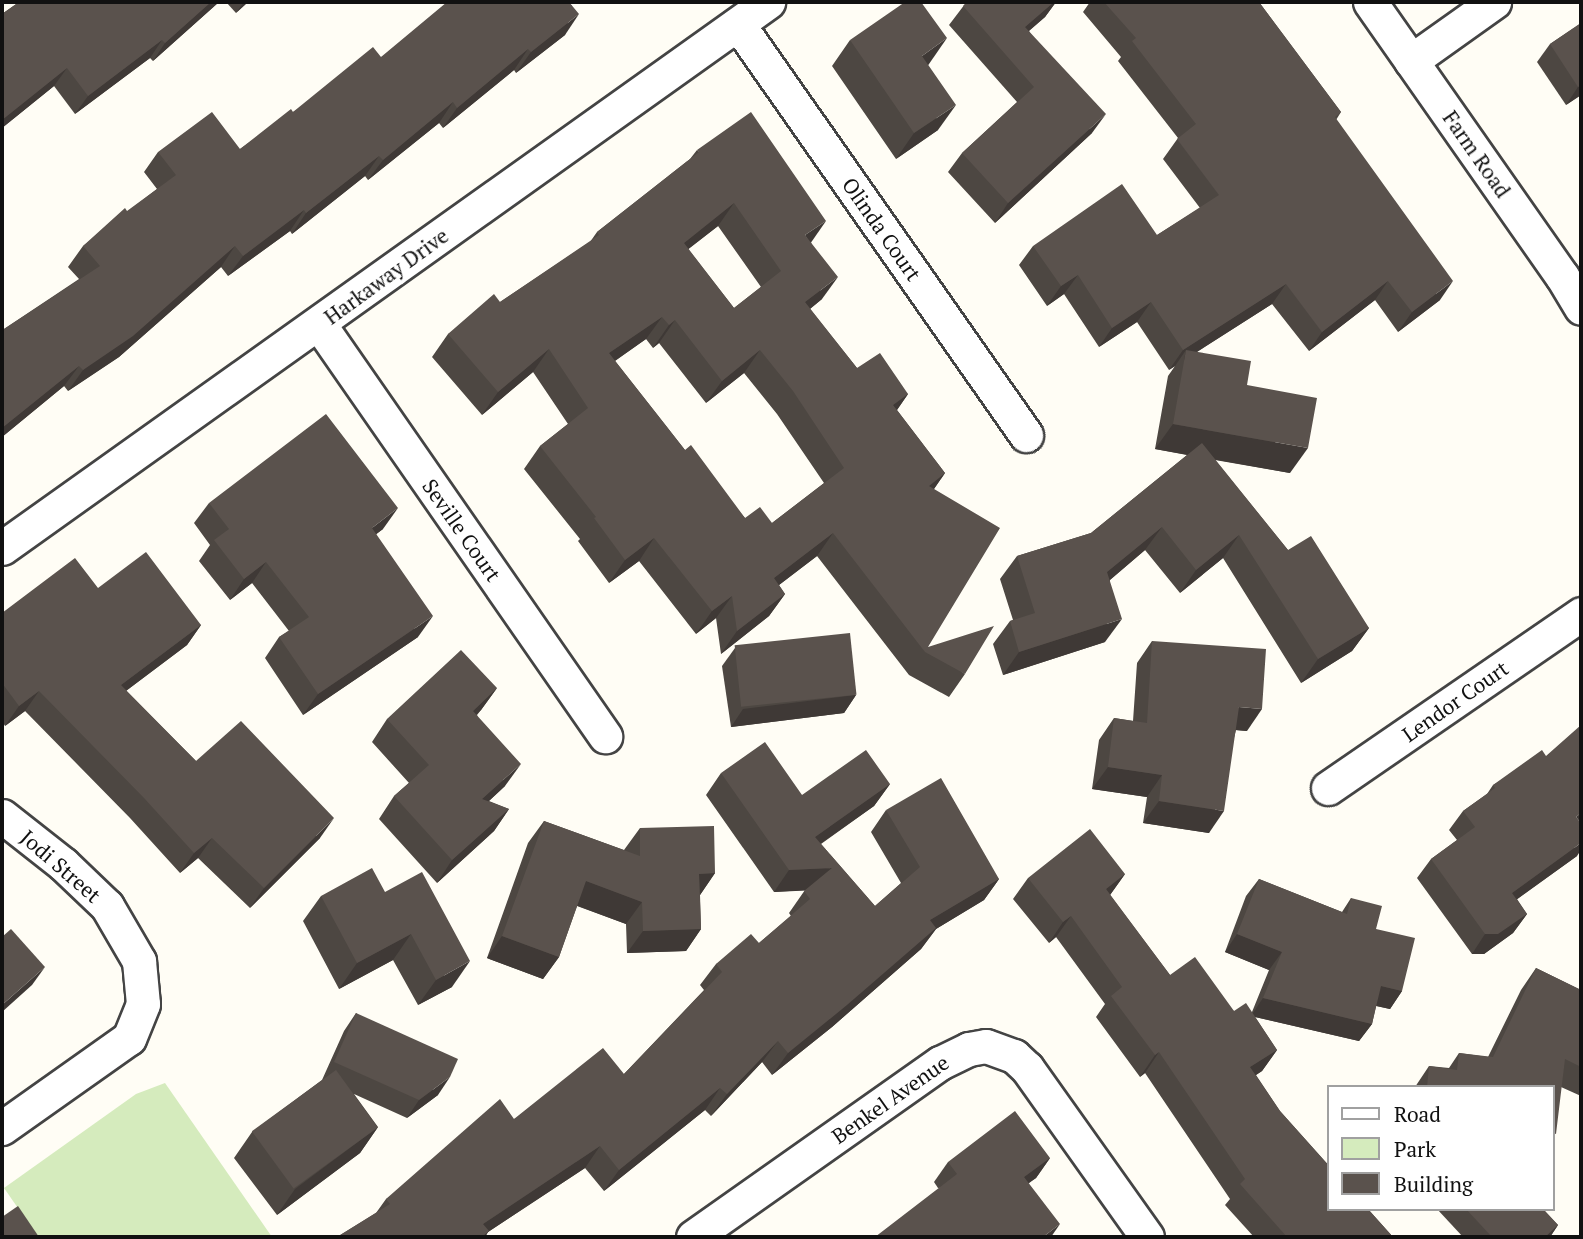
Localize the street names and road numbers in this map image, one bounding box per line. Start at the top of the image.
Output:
street label: Farm Road [1438,106,1516,202]
street label: Olinda Court [837,172,927,286]
street label: Harkaway Drive [319,223,453,329]
street label: Seville Court [417,474,507,586]
street label: Lendor Court [1397,655,1513,747]
street label: Jodi Street [16,824,106,908]
street label: Benkel Avenue [827,1049,953,1149]

